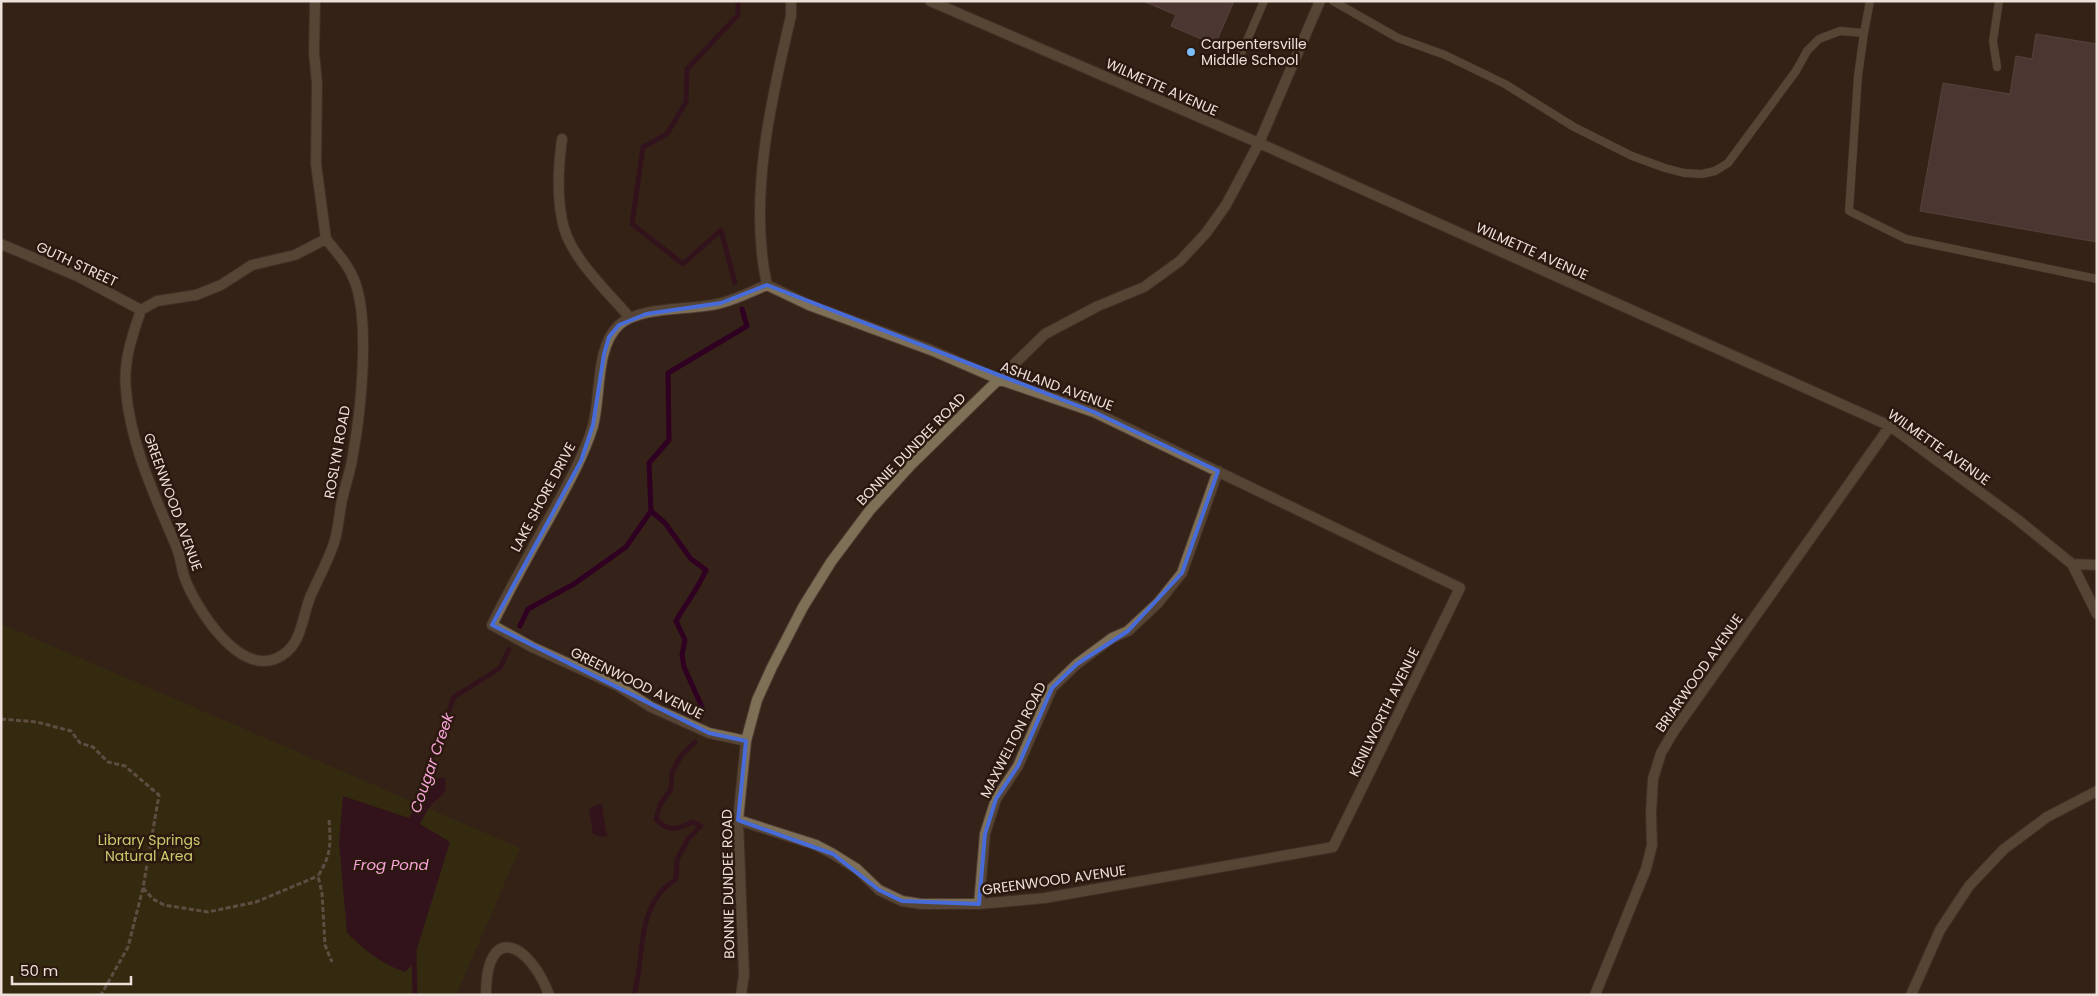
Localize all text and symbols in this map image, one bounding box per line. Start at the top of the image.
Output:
place label: Carpentersville Middle School [1201,34,1307,70]
marker: Carpentersville Middle School [1185,46,1197,58]
street label: WILMETTE AVENUE [1103,53,1221,121]
street label: WILMETTE AVENUE [1473,217,1591,285]
street label: GUTH STREET [33,236,121,292]
street label: ASHLAND AVENUE [998,356,1116,416]
street label: BONNIE DUNDEE ROAD [852,388,970,510]
street label: ROSLYN ROAD [319,404,355,500]
street label: WILMETTE AVENUE [1884,404,1994,490]
street label: GREENWOOD AVENUE [139,430,207,574]
street label: LAKE SHORE DRIVE [506,439,580,555]
street label: BRIARWOOD AVENUE [1651,610,1747,736]
street label: GREENWOOD AVENUE [567,642,707,724]
street label: KENILWORTH AVENUE [1344,644,1424,780]
street label: MAXWELTON ROAD [975,678,1051,802]
water label: Cougar Creek [405,709,459,816]
street label: BONNIE DUNDEE ROAD [717,809,739,959]
park label: Library Springs Natural Area [98,830,200,866]
water label: Frog Pond [353,854,430,875]
street label: GREENWOOD AVENUE [981,860,1127,900]
scale bar [12,954,131,986]
text: 50 m [20,960,58,981]

